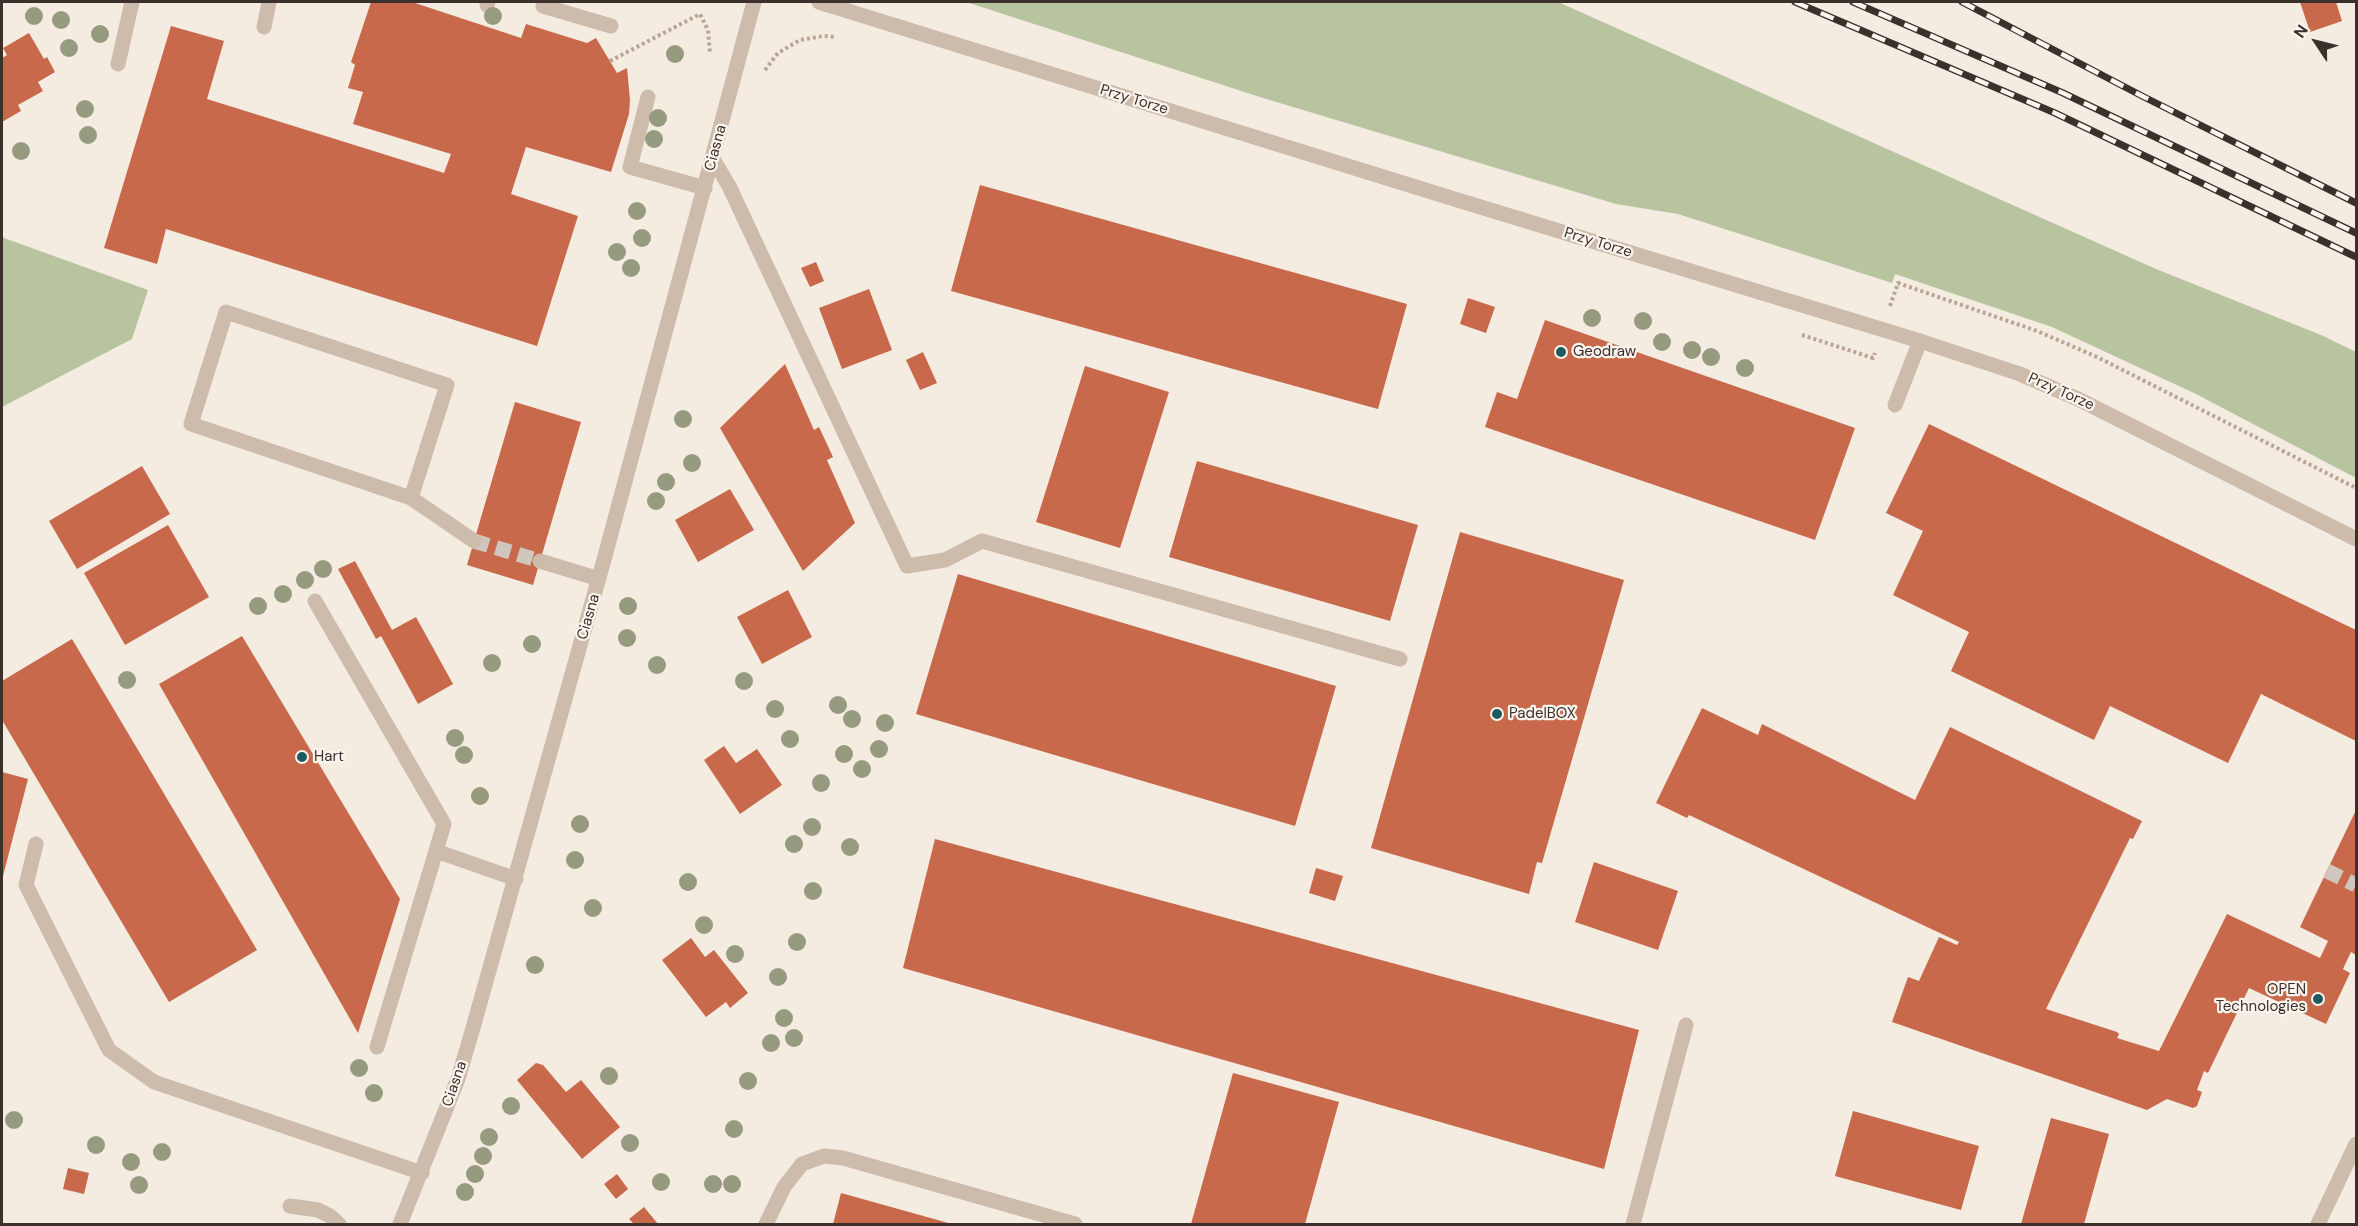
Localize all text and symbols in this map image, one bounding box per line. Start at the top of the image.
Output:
north arrow [2286,12,2346,72]
text: N [2289,21,2313,42]
street label: Przy Torze [1098,81,1170,119]
street label: Ciasna [701,123,731,173]
street label: Przy Torze [1562,224,1634,262]
place label: Geodraw [1573,343,1636,361]
marker: Geodraw [1554,345,1568,359]
street label: Przy Torze [2025,369,2097,415]
street label: Ciasna [574,592,604,642]
place label: PadelBOX [1509,705,1576,723]
marker: PadelBOX [1490,707,1504,721]
place label: Hart [314,748,344,766]
marker: Hart [295,750,309,764]
place label: OPEN Technologies [2216,981,2306,1016]
marker: OPEN Technologies [2311,992,2325,1006]
street label: Ciasna [439,1059,471,1109]

